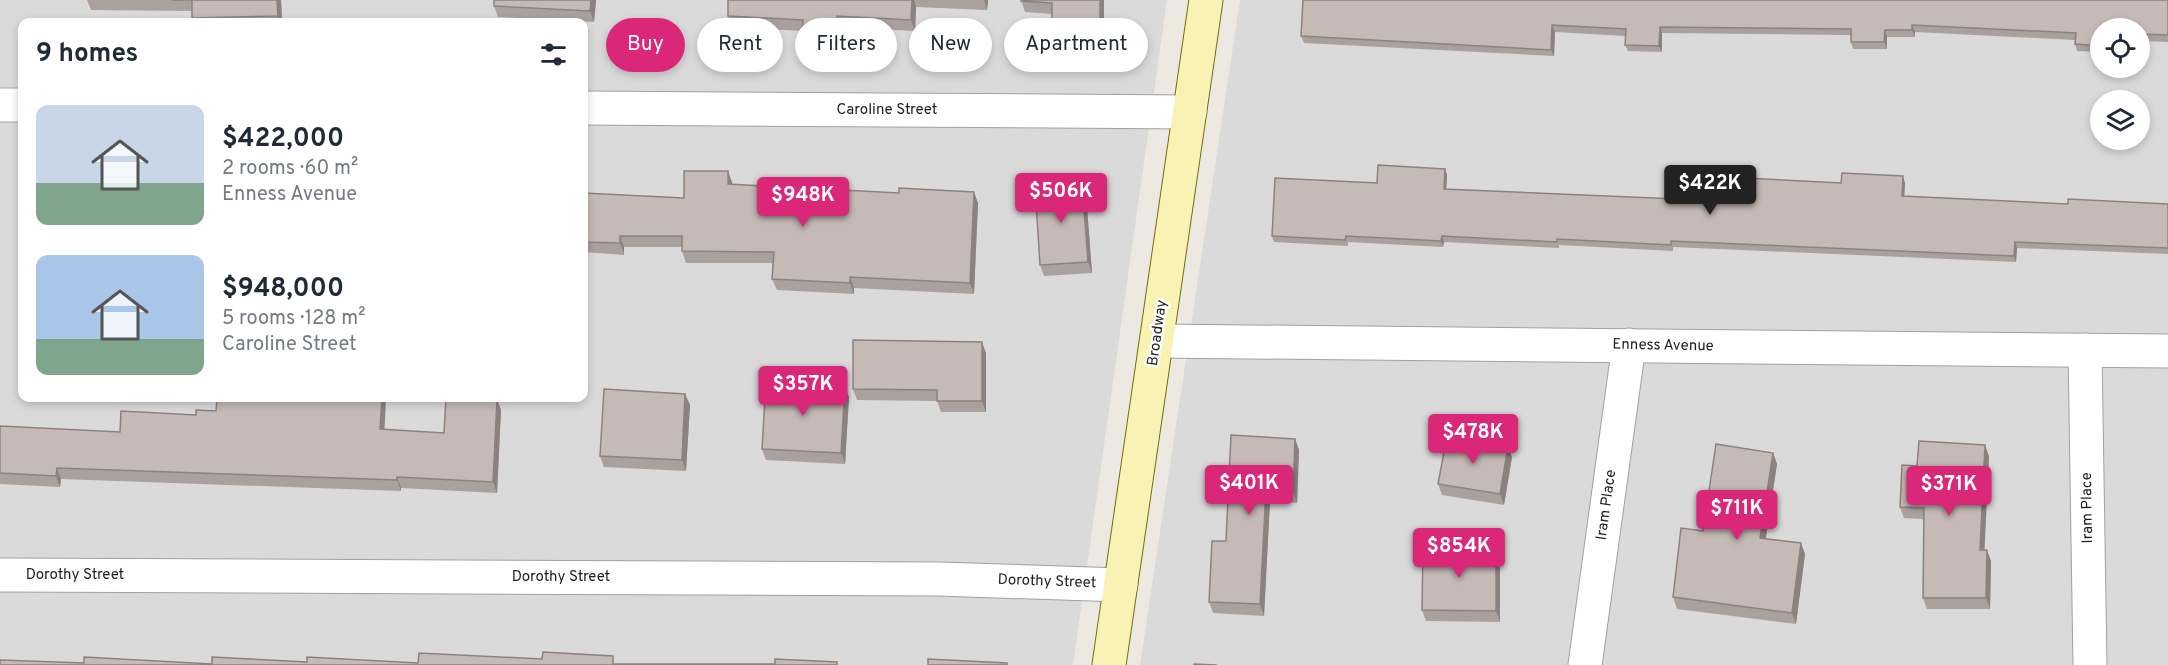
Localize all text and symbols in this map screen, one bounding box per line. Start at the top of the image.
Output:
chip: Buy [606,18,685,72]
chip: Rent [697,18,783,72]
chip: Filters [795,18,897,72]
chip: New [909,18,992,72]
chip: Apartment [1004,18,1148,72]
map controls [2090,18,2150,150]
button: locate [2090,18,2150,78]
text: 9 homes [36,38,138,71]
icon: filters [537,38,570,71]
button: layers [2090,90,2150,150]
street label: Caroline Street [837,101,937,120]
text: $422,000 [222,123,344,156]
icon: home [84,129,156,201]
text: 2 rooms · 60 m² [222,156,358,182]
pin: $422K [1668,165,1752,216]
text: $422K [1678,171,1742,197]
pin: $506K [1019,173,1103,224]
pin: $948K [761,177,845,228]
text: $506K [1029,179,1093,205]
text: Enness Avenue [222,182,357,208]
text: $948K [771,183,835,209]
text: $948,000 [222,273,344,306]
icon: home [84,279,156,351]
street label: Broadway [1144,299,1172,367]
text: 5 rooms · 128 m² [222,306,365,332]
text: Caroline Street [222,332,357,358]
street label: Enness Avenue [1612,336,1714,356]
pin: $357K [761,366,845,417]
text: $357K [772,372,834,398]
pin: $478K [1431,414,1515,465]
text: $478K [1442,420,1504,446]
pin: $401K [1207,465,1291,516]
pin: $371K [1907,466,1991,517]
street label: Iram Place [1593,468,1621,542]
text: $401K [1219,471,1279,497]
text: $371K [1921,472,1977,498]
street label: Iram Place [2078,472,2098,544]
pin: $711K [1695,490,1779,541]
text: $711K [1710,496,1764,522]
pin: $854K [1417,528,1501,579]
text: $854K [1427,534,1491,560]
street label: Dorothy Street [26,566,124,585]
street label: Dorothy Street [512,568,610,587]
street label: Dorothy Street [997,571,1097,593]

